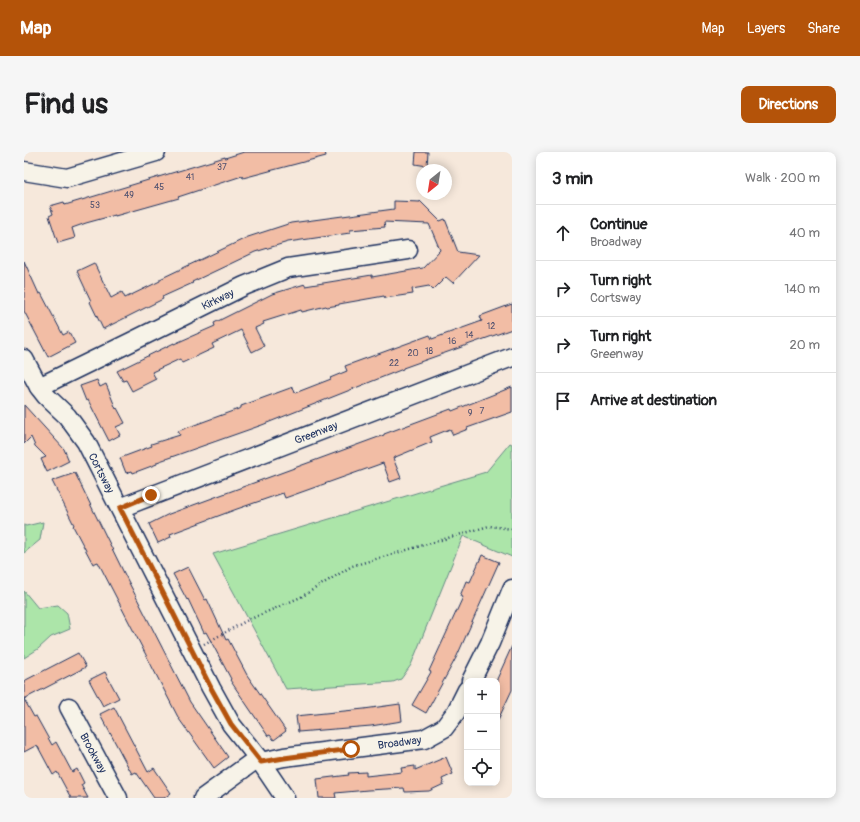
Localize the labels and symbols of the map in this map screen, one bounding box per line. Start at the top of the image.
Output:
house number: 37 [217,162,227,173]
north arrow [416,164,452,200]
house number: 41 [186,172,194,183]
house number: 45 [154,182,164,193]
house number: 49 [124,190,134,201]
house number: 53 [90,200,100,211]
street label: Kirkway [199,286,236,313]
house number: 12 [487,321,495,332]
house number: 14 [465,330,474,341]
house number: 16 [448,336,456,347]
house number: 18 [425,346,433,357]
house number: 20 [407,348,419,359]
house number: 22 [389,358,399,369]
house number: 7 [480,406,485,417]
house number: 9 [468,408,473,419]
street label: Greenway [293,419,340,447]
street label: Cortsway [86,451,117,496]
route end [142,486,160,504]
street label: Brookway [77,731,109,776]
street label: Broadway [377,733,422,752]
route start [342,740,360,758]

